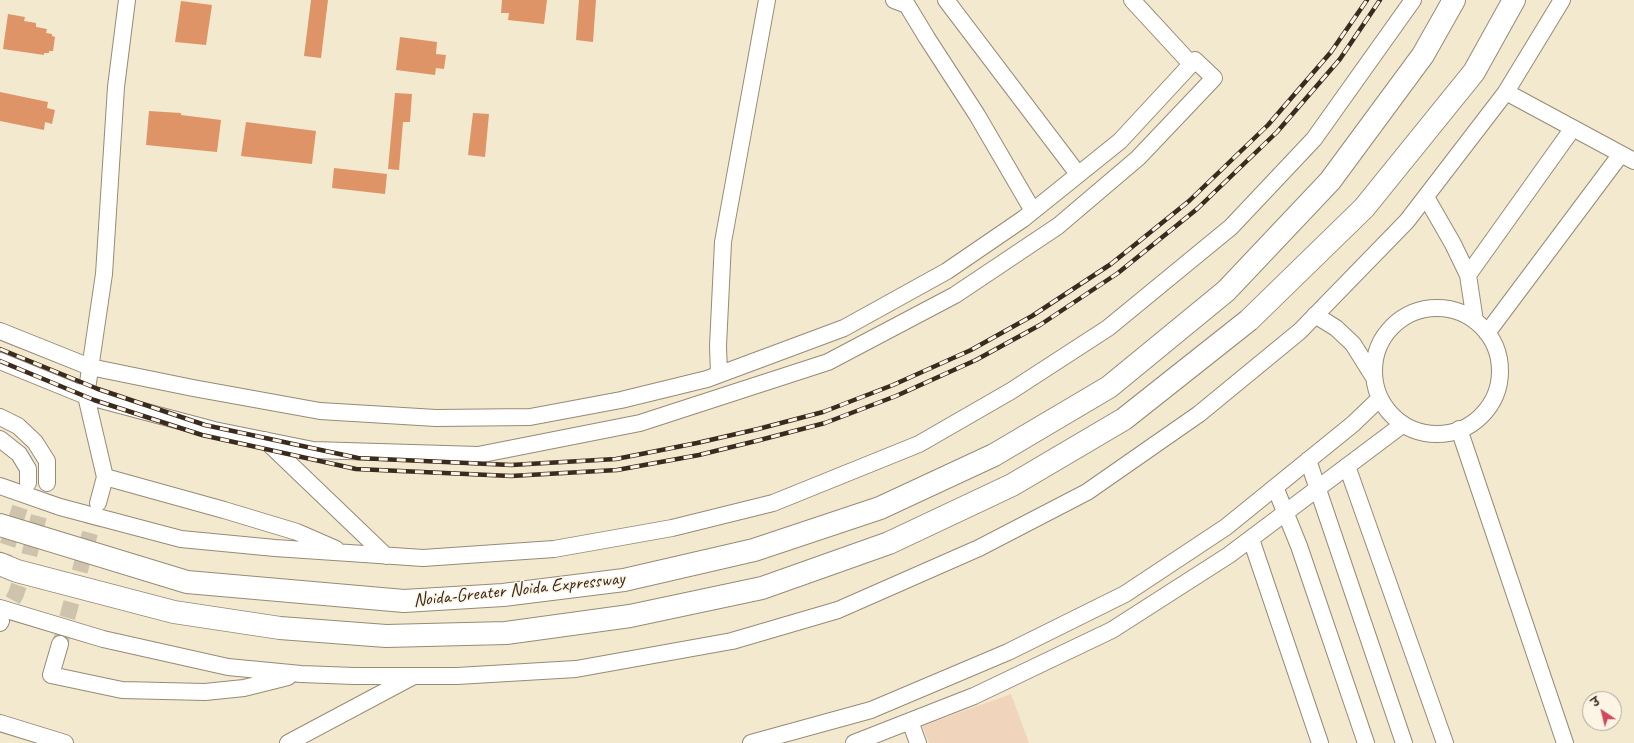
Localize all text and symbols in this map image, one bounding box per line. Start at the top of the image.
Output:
street label: Noida-Greater Noida Expressway [412,568,626,612]
north arrow [1582,691,1622,731]
text: उ [1589,694,1603,710]

